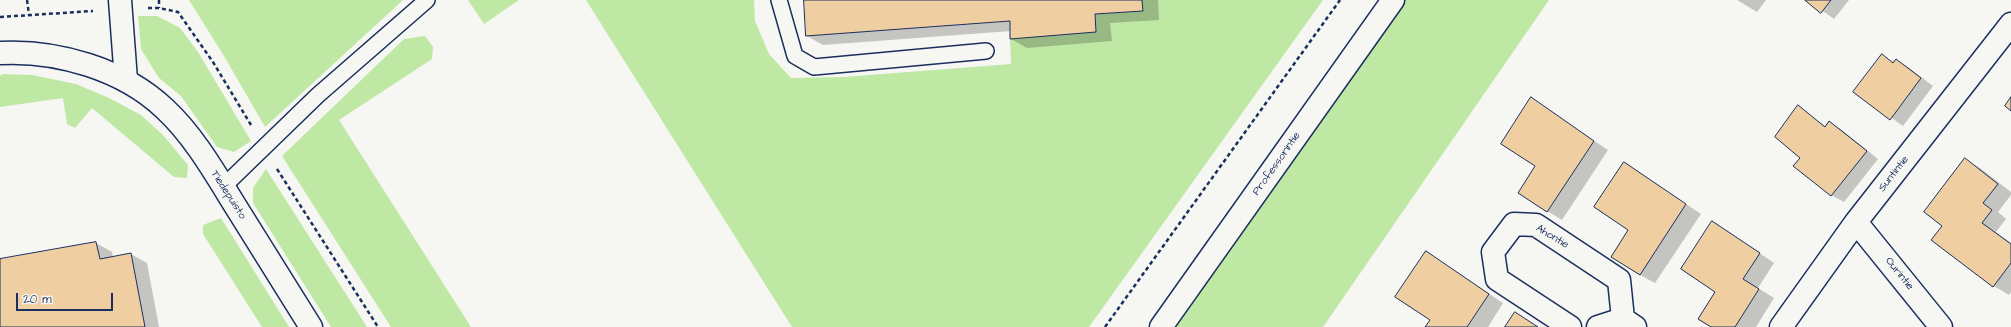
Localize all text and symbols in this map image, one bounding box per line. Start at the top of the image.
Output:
street label: Professorintie [1250,130,1304,198]
street label: Suntintie [1876,153,1912,195]
street label: Tiedepuisto [207,168,249,222]
street label: Ahontie [1533,222,1571,252]
street label: Ourintie [1882,255,1916,293]
scale bar [18,285,115,311]
text: 20 m [23,291,52,308]

